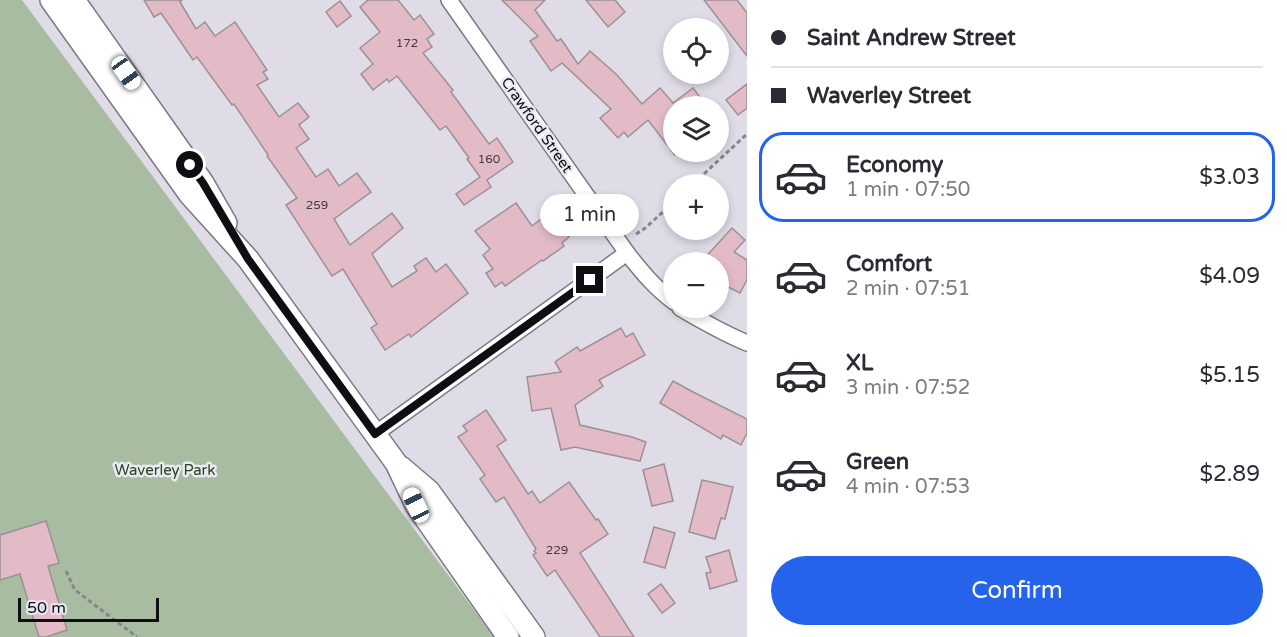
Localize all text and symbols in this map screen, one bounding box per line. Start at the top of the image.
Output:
map controls [663,18,729,318]
button: locate [663,18,729,84]
text: Saint Andrew Street [807,25,1016,51]
house number: 172 [396,36,418,50]
car [108,53,144,93]
street label: Crawford Street [497,74,577,176]
text: Waverley Street [807,83,971,109]
button: layers [663,96,729,162]
icon: car [774,150,828,204]
route start [176,151,203,178]
house number: 160 [478,152,501,166]
text: Economy [846,152,943,178]
text: $3.03 [1199,164,1260,190]
button: + [663,174,729,240]
text: 1 min · 07:50 [846,178,970,202]
callout: 1 min [540,193,640,235]
house number: 259 [306,198,328,212]
text: 1 min [563,203,616,227]
icon: car [774,249,828,303]
text: Comfort [846,251,932,277]
button: − [663,252,729,318]
text: $4.09 [1199,263,1260,289]
route end [576,266,603,293]
text: 2 min · 07:51 [846,277,970,301]
icon: car [774,348,828,402]
text: XL [846,350,873,376]
text: $5.15 [1199,362,1260,388]
text: 3 min · 07:52 [846,376,970,400]
icon: car [774,447,828,501]
text: Green [846,449,909,475]
park label: Waverley Park [114,461,216,479]
text: $2.89 [1199,461,1260,487]
text: 4 min · 07:53 [846,475,970,499]
car [400,485,432,525]
house number: 229 [546,543,568,557]
button: Confirm [771,556,1263,625]
scale bar [18,595,159,622]
text: 50 m [27,598,66,618]

